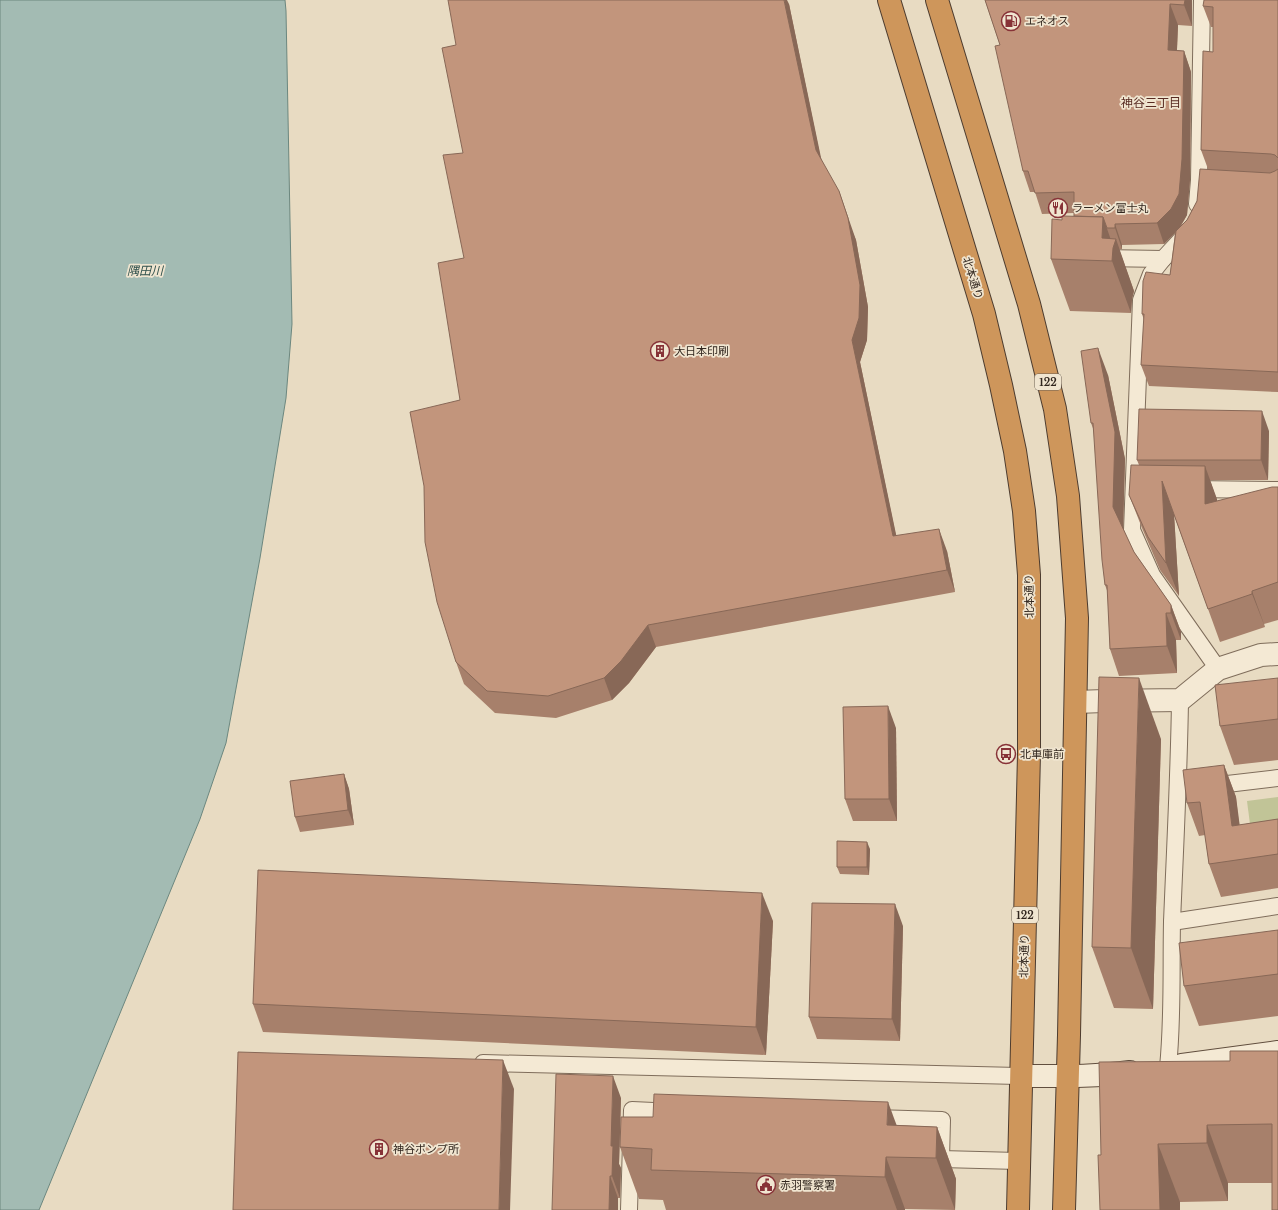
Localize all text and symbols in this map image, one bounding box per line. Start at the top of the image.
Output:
fuel station icon: エネオス [1000,10,1022,32]
place label: エネオス [1025,14,1069,28]
district label: 神谷三丁目 [1121,95,1181,110]
restaurant icon: ラーメン富士丸 [1047,197,1069,219]
place label: ラーメン富士丸 [1072,201,1149,215]
street label: 北本通り [960,255,986,301]
water label: 隅田川 [127,263,165,278]
building icon: 大日本印刷 [649,340,671,362]
place label: 大日本印刷 [674,344,729,358]
road number: 122 [1035,374,1061,390]
street label: 北本通り [1022,574,1036,618]
bus stop icon: 北車庫前 [995,743,1017,765]
place label: 北車庫前 [1020,747,1064,761]
road number: 122 [1012,907,1038,923]
street label: 北本通り [1017,934,1031,978]
building icon: 神谷ポンプ所 [368,1138,390,1160]
place label: 神谷ポンプ所 [393,1142,460,1156]
public building icon: 赤羽警察署 [755,1174,777,1196]
place label: 赤羽警察署 [780,1178,835,1192]

